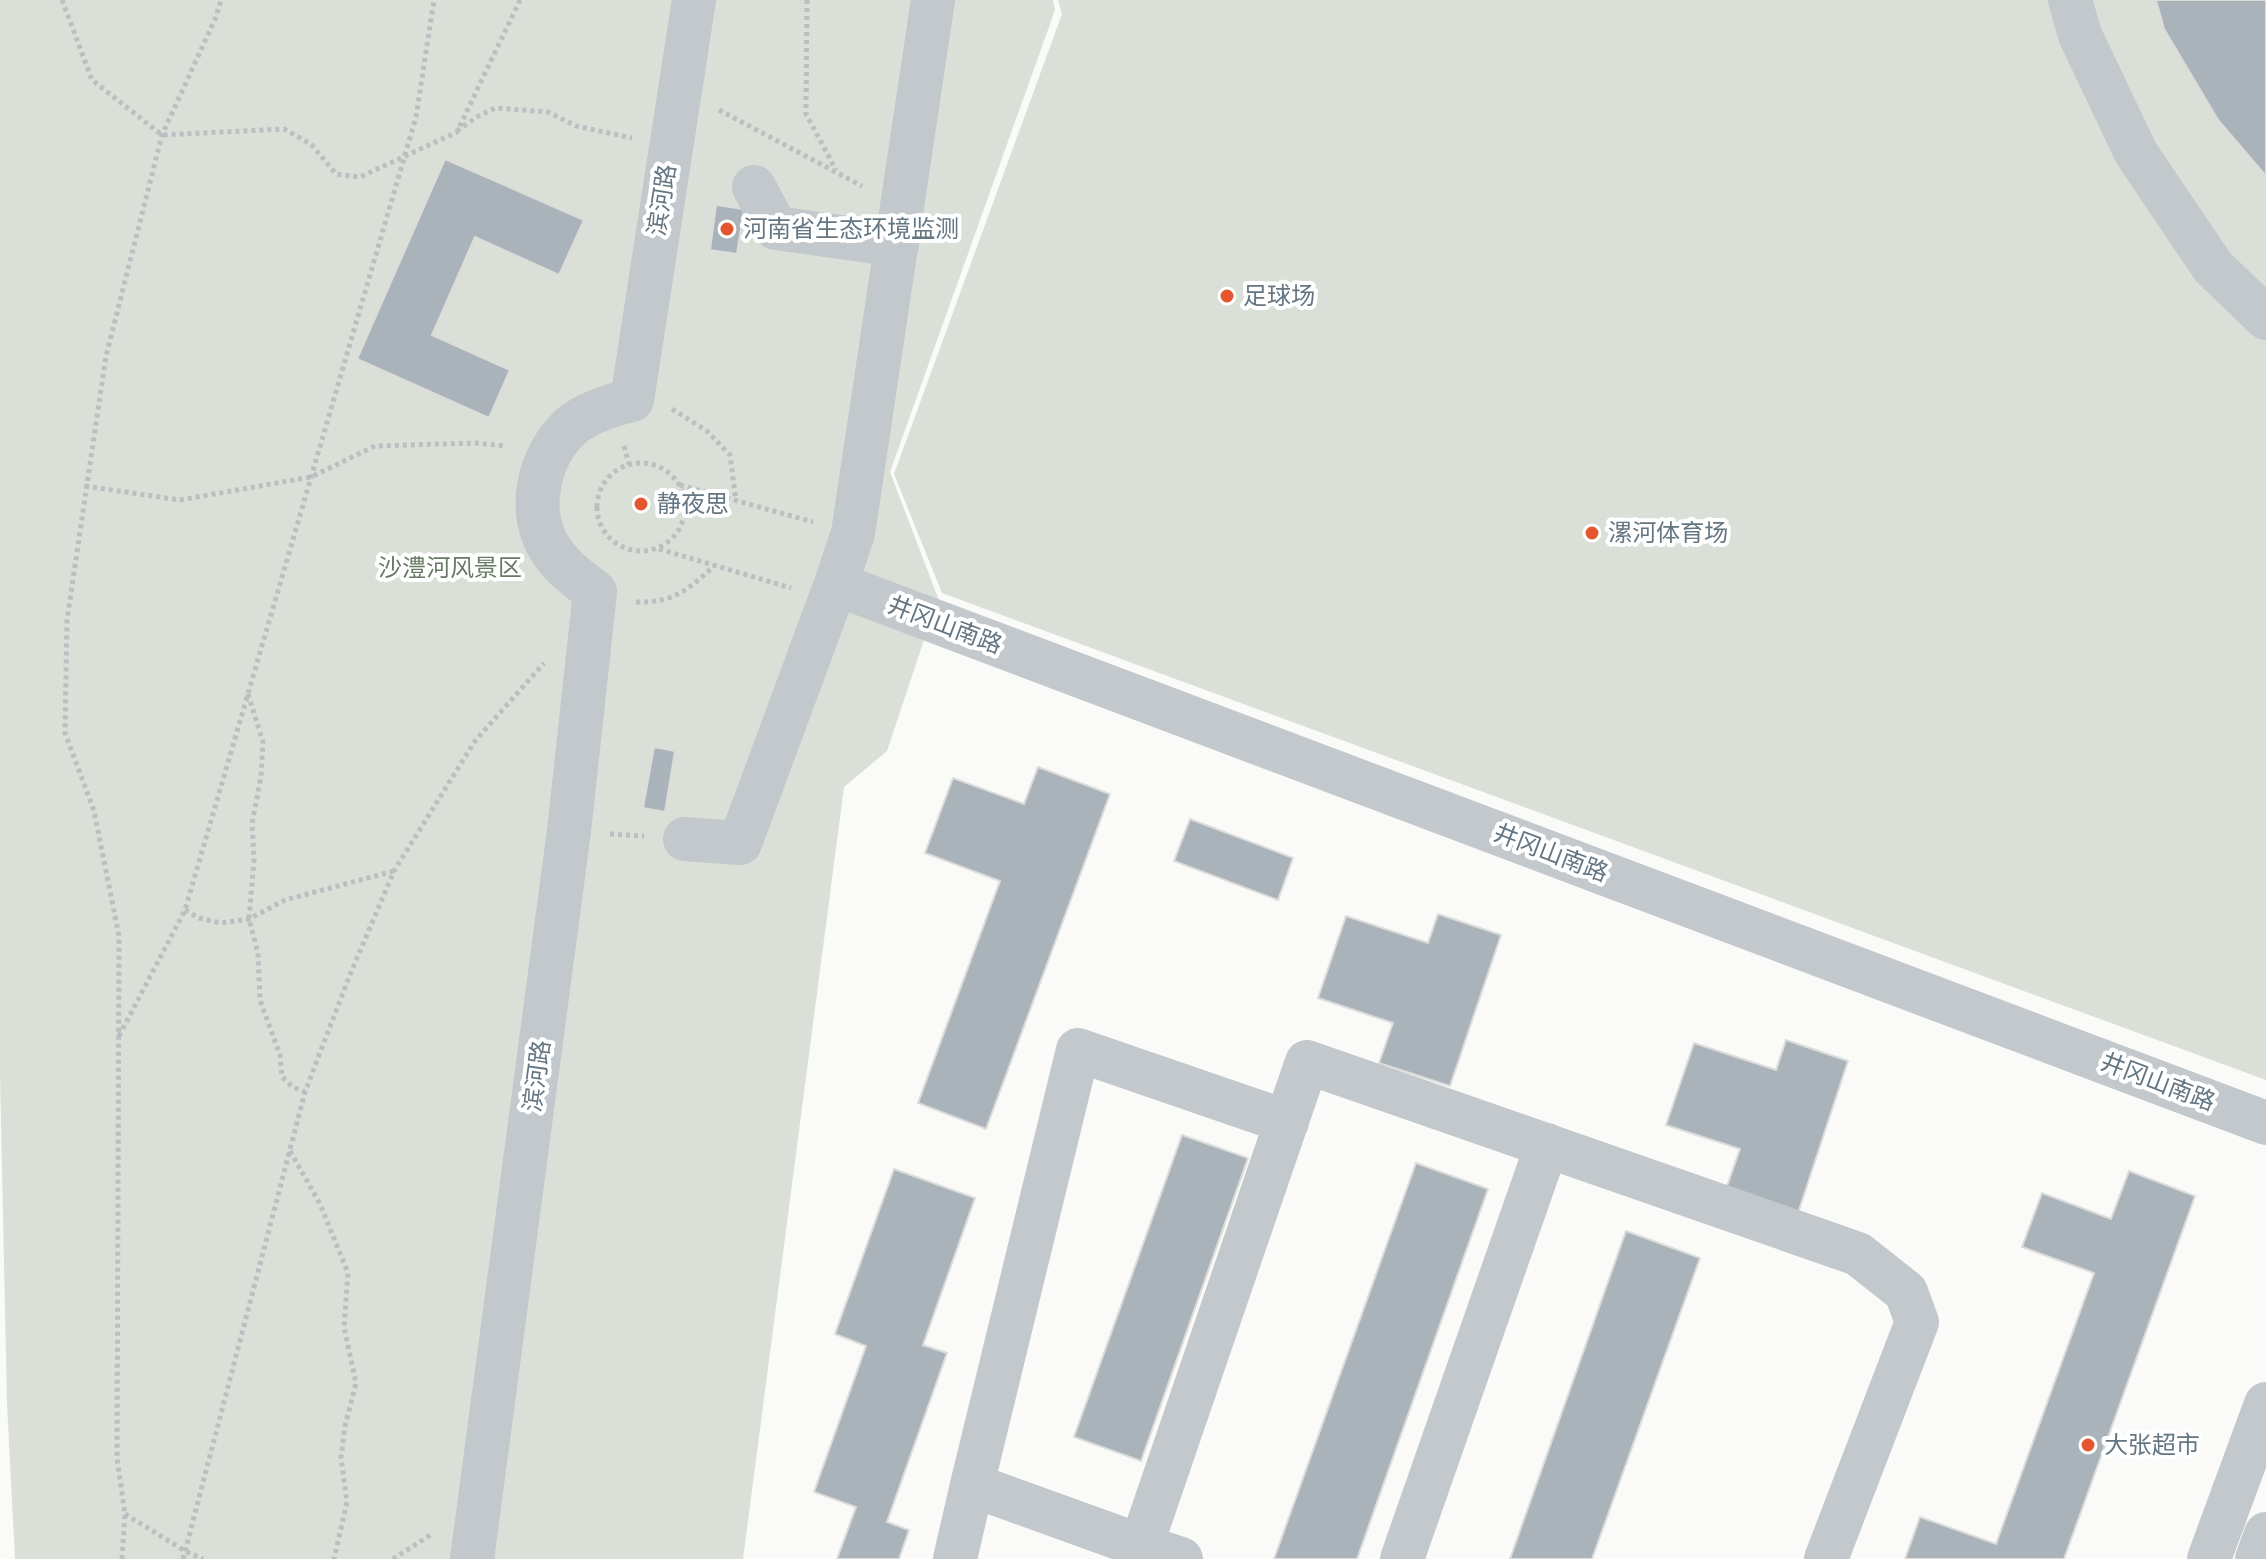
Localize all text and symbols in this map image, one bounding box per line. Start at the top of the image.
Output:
street label: 滨河路 [639,162,682,238]
place label: 河南省生态环境监测 [743,211,959,244]
marker: 河南省生态环境监测 [718,220,736,238]
place label: 足球场 [1243,278,1315,311]
marker: 足球场 [1218,287,1236,305]
place label: 静夜思 [657,486,729,519]
marker: 静夜思 [632,495,650,513]
place label: 漯河体育场 [1608,515,1728,548]
marker: 漯河体育场 [1583,524,1601,542]
park label: 沙澧河风景区 [378,550,522,583]
street label: 井冈山南路 [884,587,1007,661]
street label: 井冈山南路 [1490,815,1613,889]
street label: 滨河路 [514,1038,557,1114]
street label: 井冈山南路 [2097,1044,2220,1118]
place label: 大张超市 [2104,1427,2200,1460]
marker: 大张超市 [2079,1436,2097,1454]

